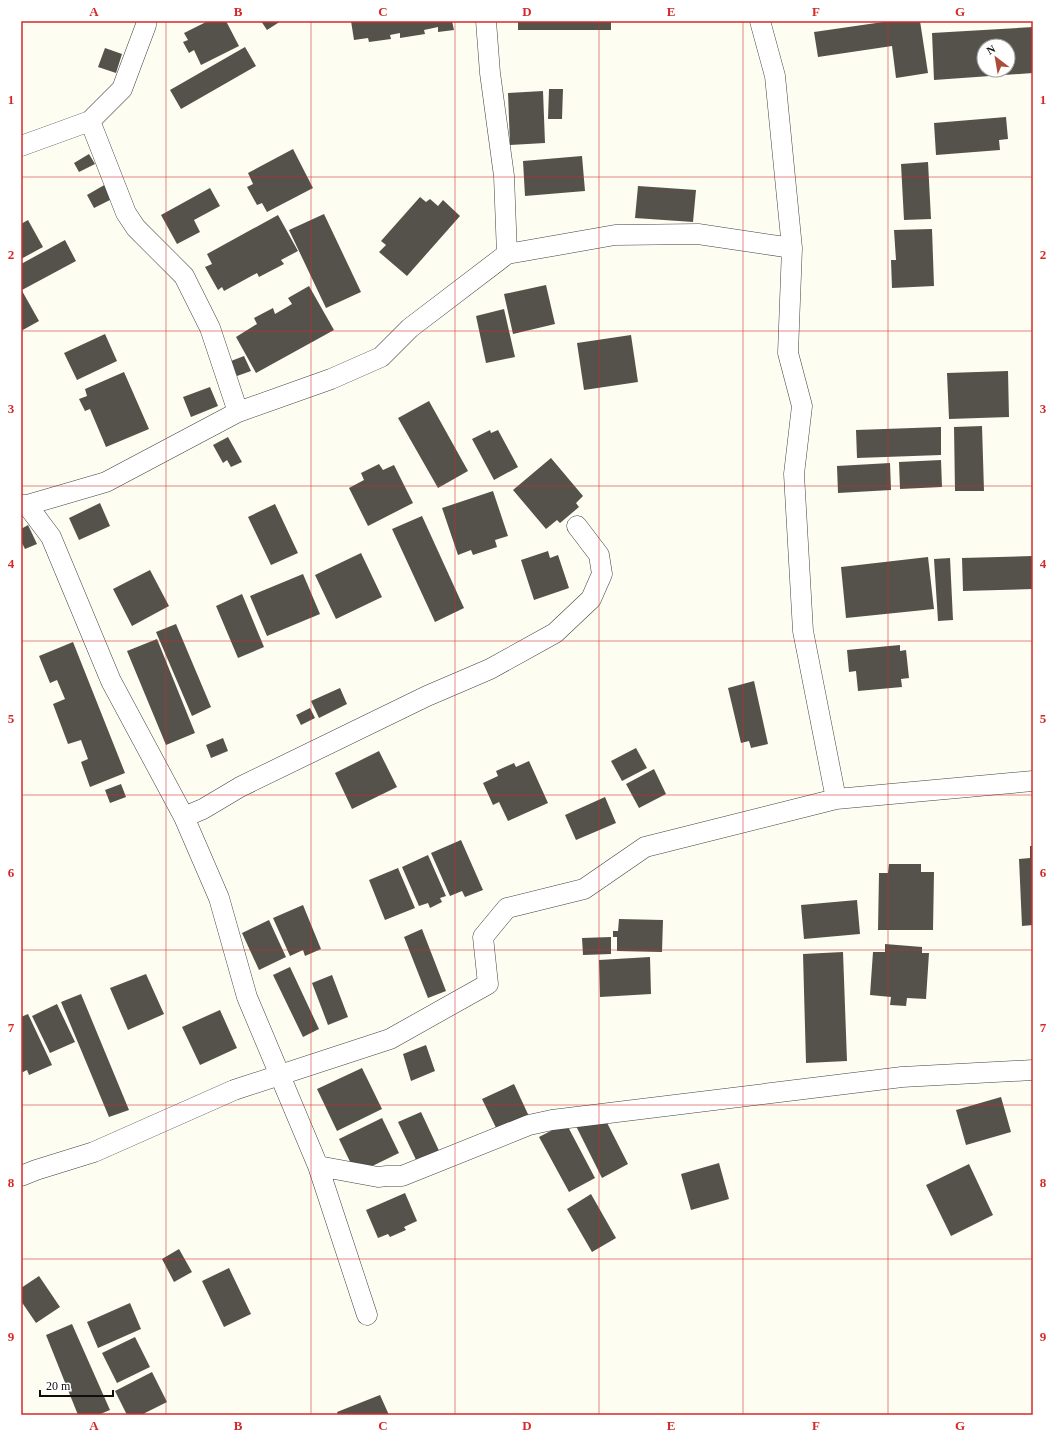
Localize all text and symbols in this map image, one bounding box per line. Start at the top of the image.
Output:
text: A [89,4,99,19]
text: B [234,4,243,19]
text: C [378,4,388,19]
text: D [522,4,532,19]
text: E [667,4,675,19]
text: F [812,4,820,19]
text: G [955,4,965,19]
north arrow [976,38,1016,78]
text: N [984,42,997,57]
text: 1 [8,92,14,107]
text: 1 [1040,92,1046,107]
text: 2 [8,247,14,262]
text: 2 [1040,247,1046,262]
text: 3 [8,401,15,416]
text: 3 [1040,401,1047,416]
text: 4 [8,556,15,571]
text: 4 [1040,556,1047,571]
text: 5 [8,711,15,726]
text: 5 [1040,711,1047,726]
text: 6 [8,865,15,880]
text: 6 [1040,865,1047,880]
text: 7 [8,1020,15,1035]
text: 7 [1040,1020,1047,1035]
text: 8 [8,1175,15,1190]
text: 8 [1040,1175,1047,1190]
text: 9 [8,1329,15,1344]
text: 9 [1040,1329,1047,1344]
scale bar [40,1372,113,1398]
text: 20 m [46,1379,71,1393]
text: A [89,1418,99,1433]
text: B [234,1418,243,1433]
text: C [378,1418,388,1433]
text: D [522,1418,532,1433]
text: E [667,1418,675,1433]
text: F [812,1418,820,1433]
text: G [955,1418,965,1433]

